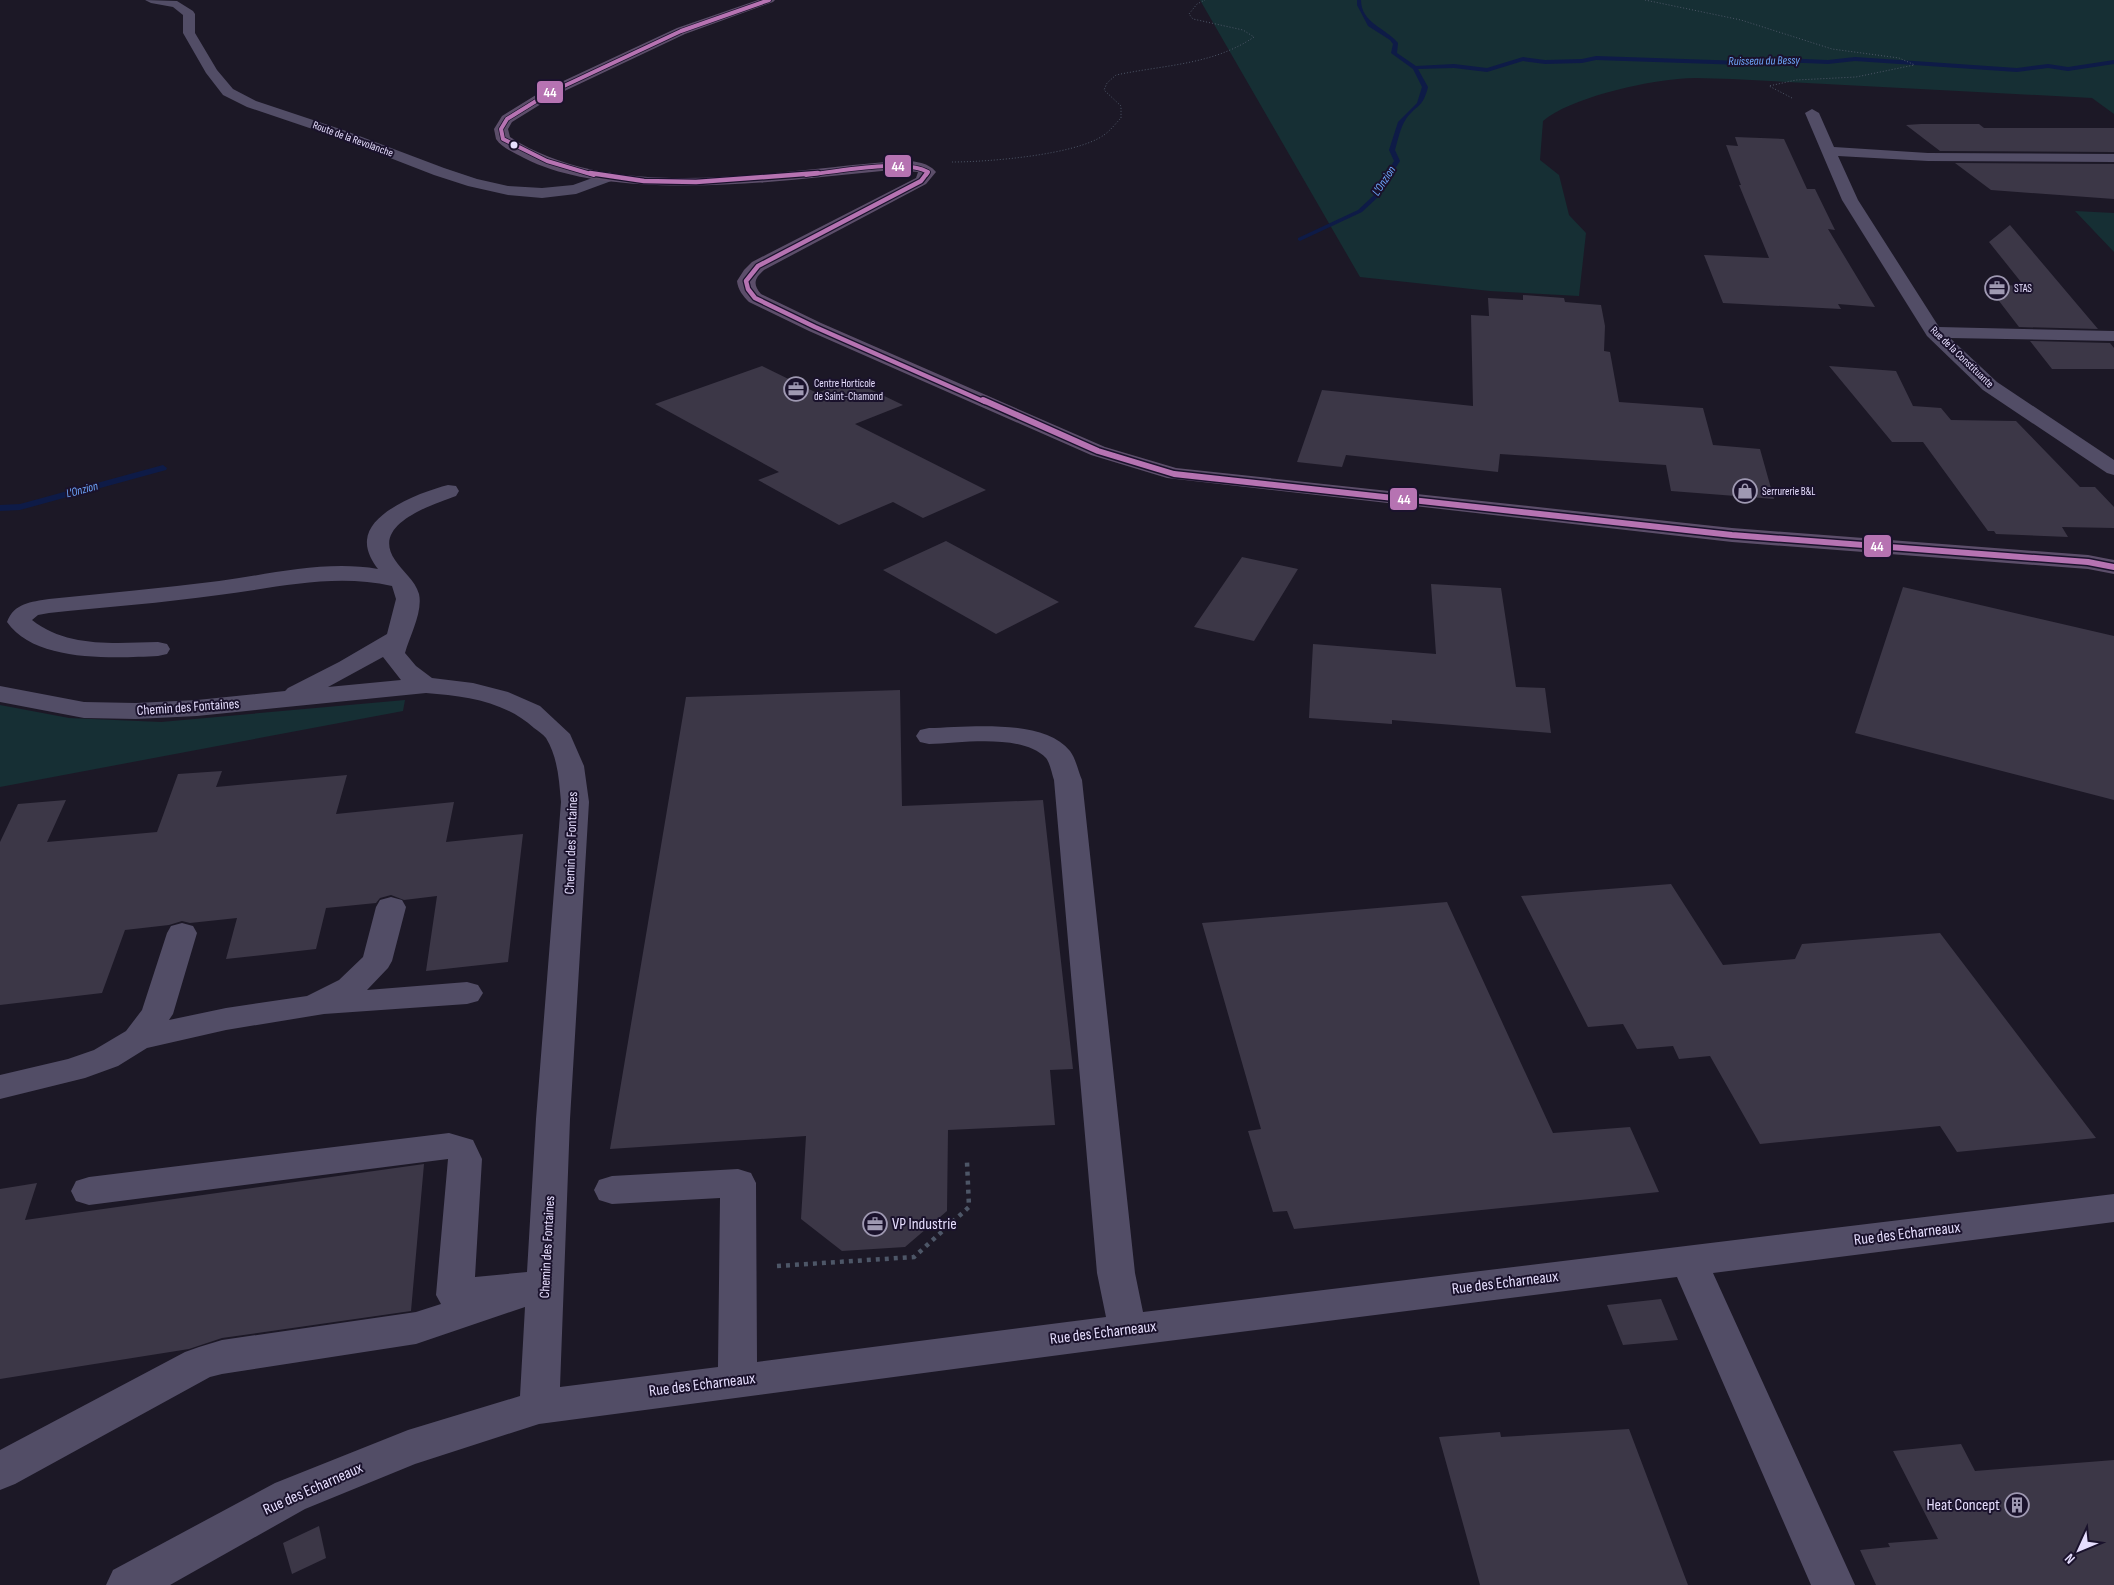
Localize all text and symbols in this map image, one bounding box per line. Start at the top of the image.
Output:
water label: Ruisseau du Bessy [1728,53,1800,69]
line badge: 44 [536,80,564,104]
text: 44 [543,84,557,101]
street label: Route de la Revolanche [311,118,395,160]
unlabelled marker [509,140,519,150]
line badge: 44 [884,154,912,178]
text: 44 [891,158,905,175]
water label: L'Onzion [1369,163,1399,199]
office icon: STAS [1984,275,2010,301]
place label: STAS [2014,282,2032,295]
street label: Rue de la Constituante [1928,323,1996,391]
office icon: Centre Horticole de Saint-Chamond [783,376,809,402]
place label: Centre Horticole de Saint-Chamond [814,377,884,403]
shop icon: Serrurerie B&L [1732,478,1758,504]
water label: L'Onzion [64,479,100,501]
place label: Serrurerie B&L [1762,485,1815,498]
line badge: 44 [1389,487,1418,511]
text: 44 [1397,491,1411,508]
line badge: 44 [1863,534,1892,558]
text: 44 [1870,538,1884,555]
street label: Chemin des Fontaines [136,695,240,719]
street label: Chemin des Fontaines [561,791,581,895]
street label: Chemin des Fontaines [536,1195,558,1299]
office icon: VP Industrie [862,1211,888,1237]
place label: VP Industrie [892,1215,957,1234]
street label: Rue des Echarneaux [1853,1218,1961,1250]
street label: Rue des Echarneaux [1451,1267,1559,1299]
street label: Rue des Echarneaux [1049,1317,1157,1349]
street label: Rue des Echarneaux [648,1369,756,1401]
street label: Rue des Echarneaux [260,1459,366,1519]
building icon: Heat Concept [2004,1492,2030,1518]
place label: Heat Concept [1926,1496,2000,1515]
north arrow [2054,1525,2104,1575]
text: N [2061,1550,2079,1567]

